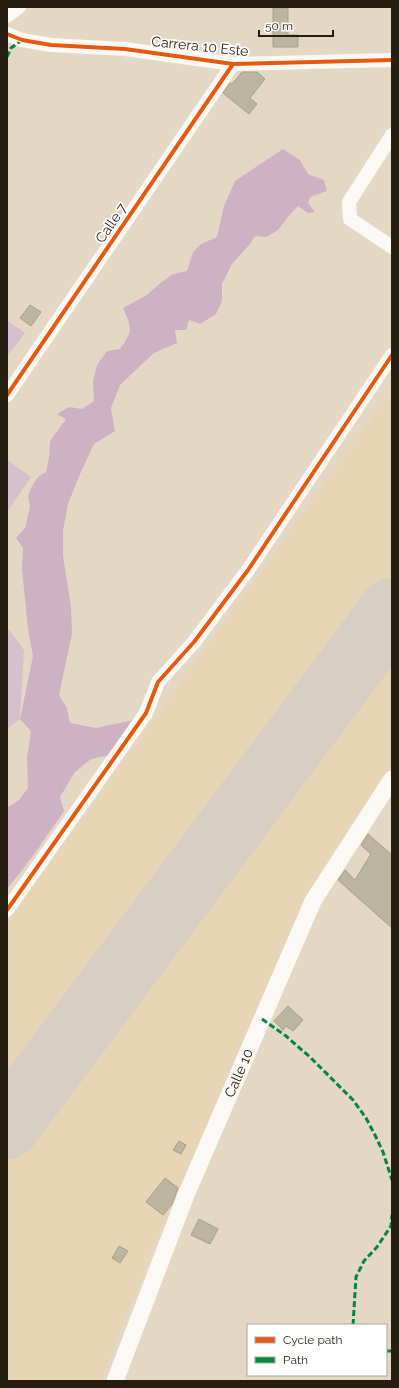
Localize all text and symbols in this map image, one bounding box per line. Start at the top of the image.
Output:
scale bar [259,12,333,38]
text: 50 m [265,19,293,33]
street label: Carrera 10 Este [151,33,249,59]
street label: Calle 7 [92,200,130,246]
street label: Calle 10 [221,1046,256,1100]
legend [247,1324,387,1376]
text: Cycle path [283,1333,342,1347]
text: Path [283,1353,308,1367]

